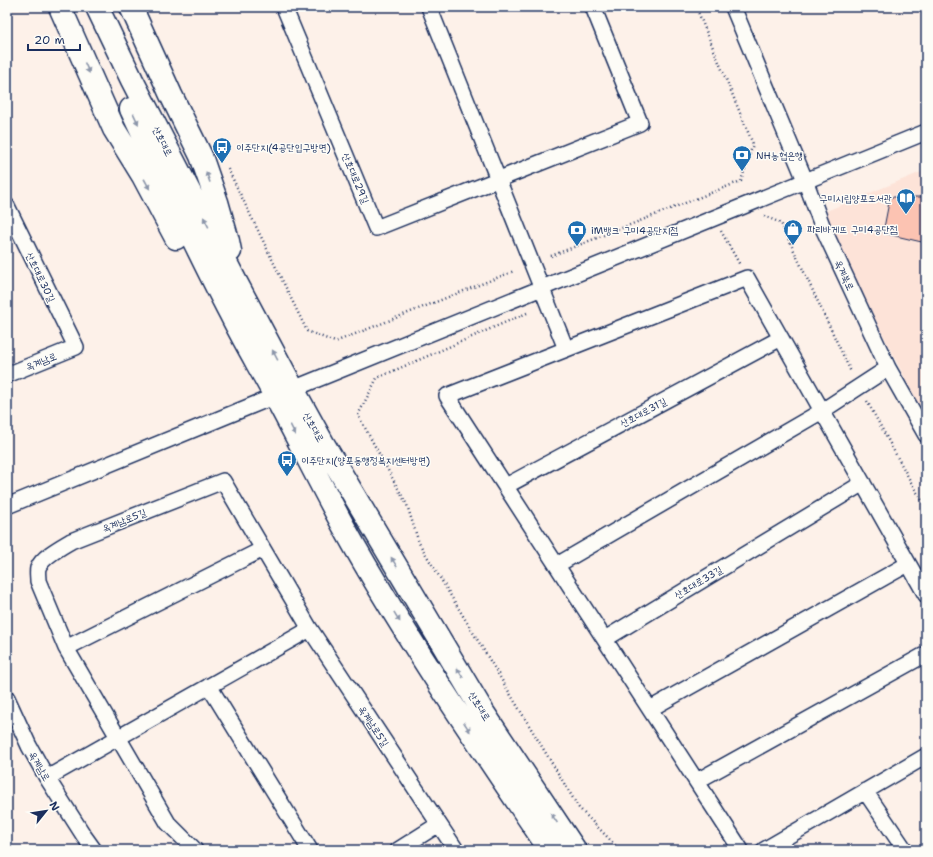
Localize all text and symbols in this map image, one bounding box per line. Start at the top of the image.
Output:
scale bar [28,26,80,52]
text: 20 m [34,32,65,48]
one-way arrow [84,63,90,74]
one-way arrow [133,114,139,125]
street label: 산호대로 [149,124,176,159]
bus stop icon: 이주단지(4공단입구방면) [211,136,233,164]
place label: 이주단지(4공단입구방면) [236,141,331,154]
bank icon: NH농협은행 [731,144,753,172]
place label: NH농협은행 [756,149,803,162]
street label: 산호대로29길 [339,151,372,205]
one-way arrow [205,170,211,182]
one-way arrow [143,178,150,189]
library icon: 구미시립양포도서관 [895,187,917,215]
place label: 구미시립양포도서관 [820,192,892,205]
one-way arrow [202,217,209,228]
shop icon: 파리바게뜨 구미4공단점 [782,218,804,246]
bank icon: iM뱅크 구미4공단지점 [566,219,588,247]
place label: 파리바게뜨 구미4공단점 [807,223,898,236]
place label: iM뱅크 구미4공단지점 [591,224,678,237]
street label: 산호대로30길 [23,250,58,304]
street label: 옥계북로 [832,258,857,293]
street label: 옥계남로 [24,349,59,374]
one-way arrow [271,349,278,361]
street label: 산호대로31길 [618,395,669,430]
street label: 산호대로 [300,410,327,444]
one-way arrow [289,425,296,436]
bus stop icon: 이주단지(양포동행정복지센터방면) [276,449,298,477]
place label: 이주단지(양포동행정복지센터방면) [301,454,430,467]
street label: 옥계남로5길 [100,506,148,535]
one-way arrow [390,556,397,568]
street label: 산호대로33길 [672,563,725,602]
one-way arrow [393,612,401,622]
one-way arrow [457,667,464,679]
street label: 산호대로 [466,689,494,723]
street label: 옥계남로5길 [356,703,392,749]
one-way arrow [463,721,471,732]
street label: 옥계남로 [26,749,53,783]
north arrow [26,791,66,831]
text: N [46,799,63,814]
one-way arrow [550,812,558,823]

